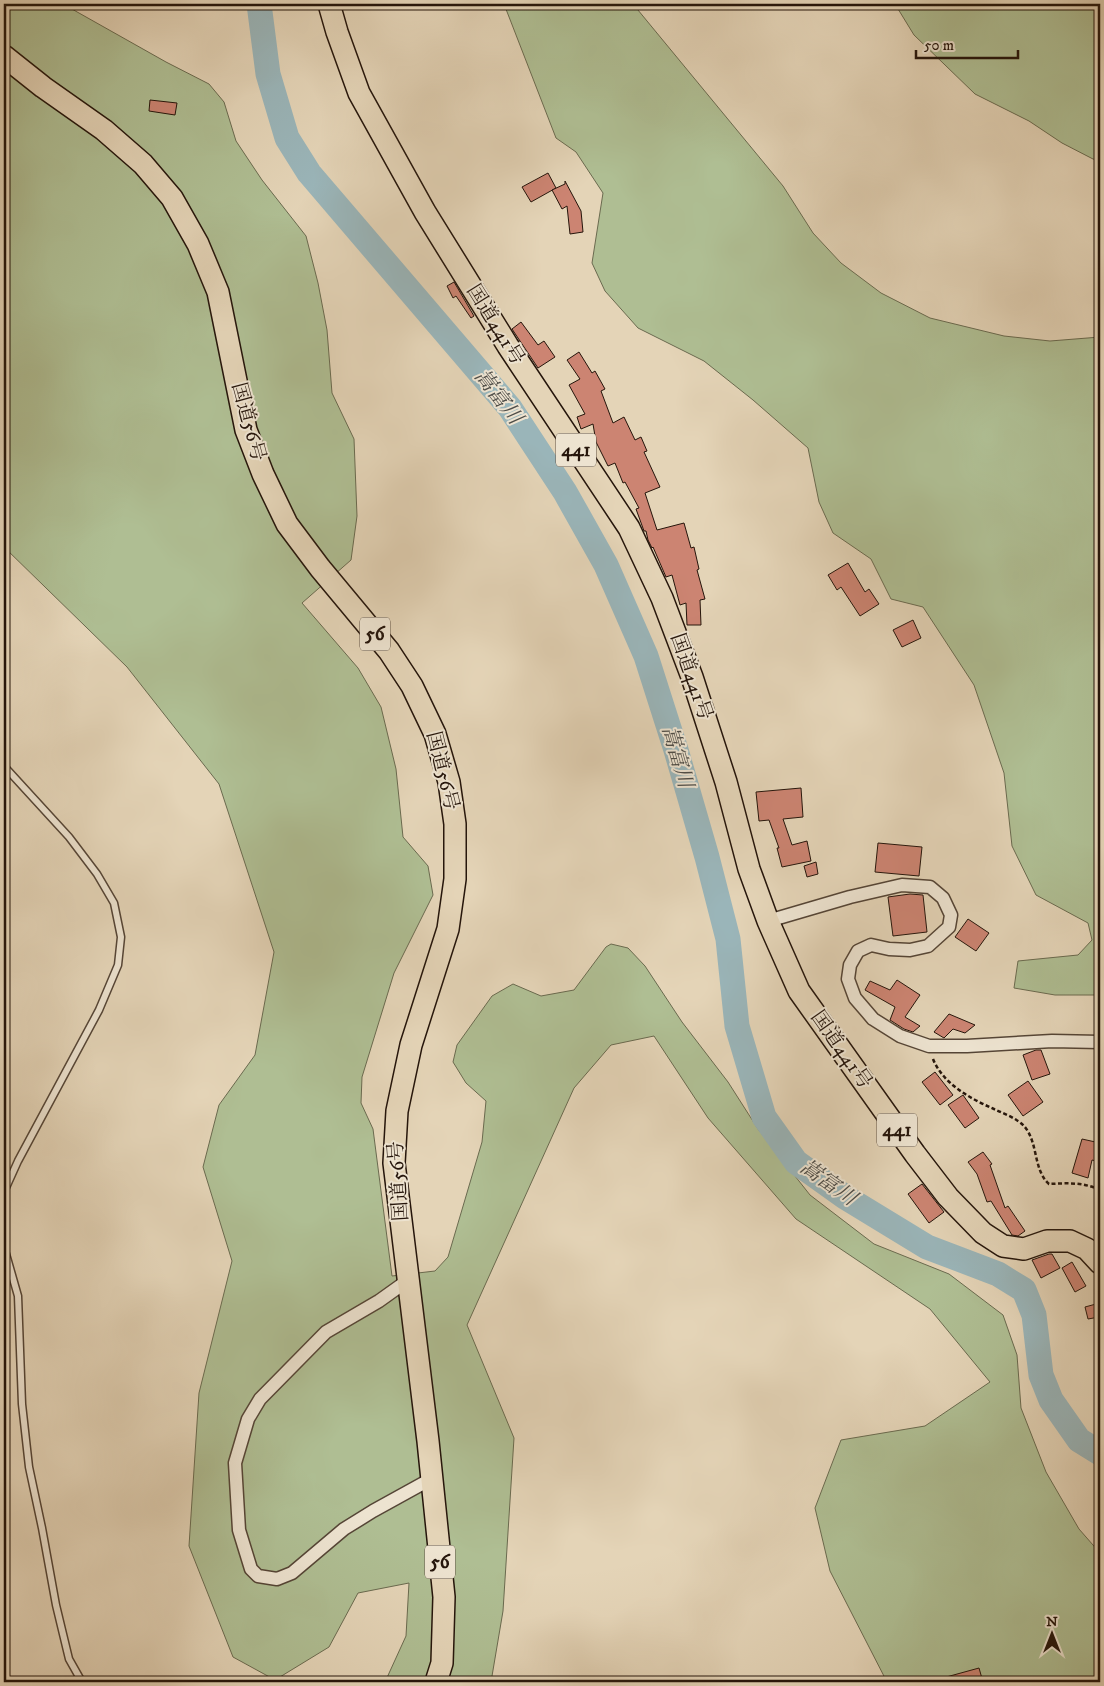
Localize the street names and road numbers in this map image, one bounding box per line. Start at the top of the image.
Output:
street label: 国道441号 [460,280,530,370]
street label: 国道56号 [226,380,270,464]
road number: 441 [556,434,596,466]
road number: 56 [360,618,390,650]
street label: 国道441号 [664,630,718,724]
street label: 国道56号 [420,729,464,813]
street label: 国道441号 [805,1006,877,1094]
road number: 441 [877,1114,917,1146]
street label: 国道56号 [384,1140,414,1222]
road number: 56 [425,1545,455,1578]

